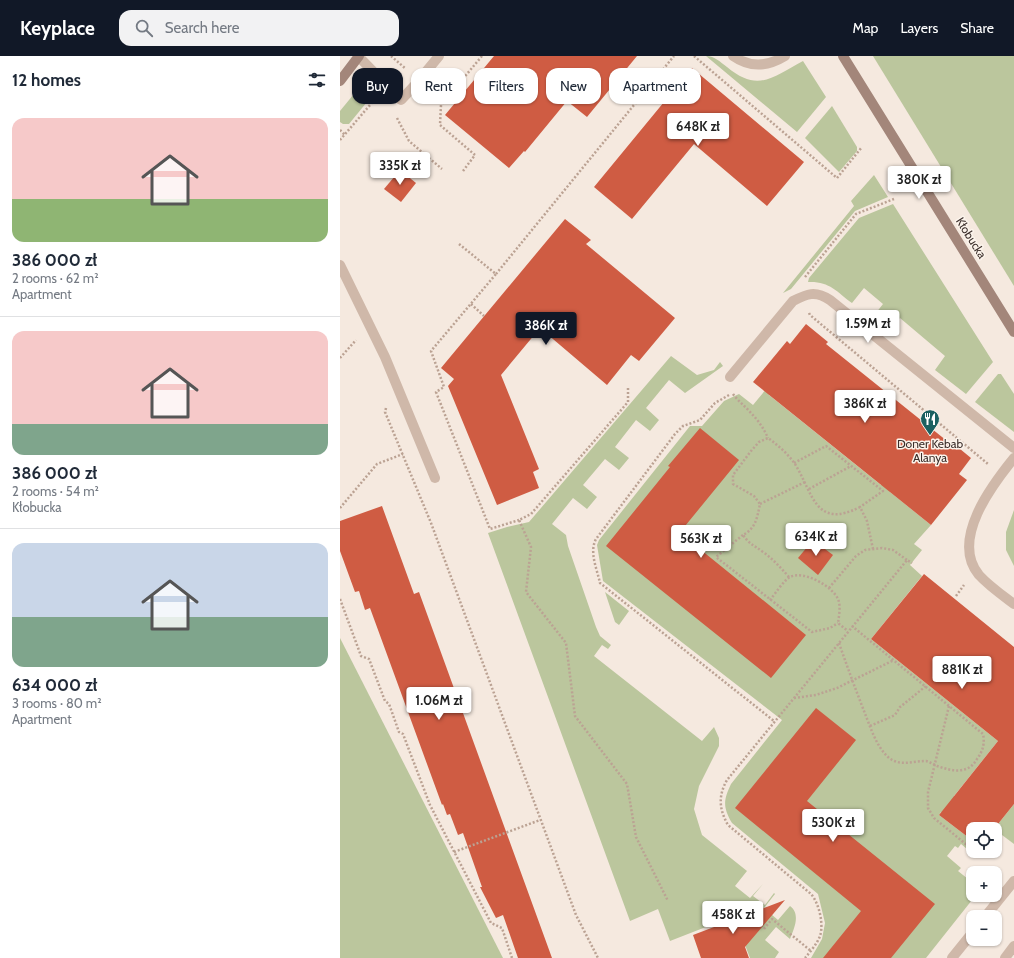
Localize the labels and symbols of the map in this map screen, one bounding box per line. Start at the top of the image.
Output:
pin: 648K zł [661,113,735,147]
pin: 335K zł [363,152,437,186]
pin: 380K zł [882,166,956,200]
street label: Kłobucka [953,214,990,261]
pin: 1.59M zł [827,310,909,344]
pin: 386K zł [509,312,583,346]
pin: 386K zł [828,390,902,424]
restaurant icon: Doner Kebab Alanya [919,408,941,436]
place label: Doner Kebab Alanya [897,436,963,465]
pin: 634K zł [779,523,853,557]
pin: 563K zł [664,525,738,559]
pin: 881K zł [925,656,999,690]
pin: 1.06M zł [398,687,480,721]
pin: 530K zł [796,809,870,843]
pin: 458K zł [696,901,770,935]

